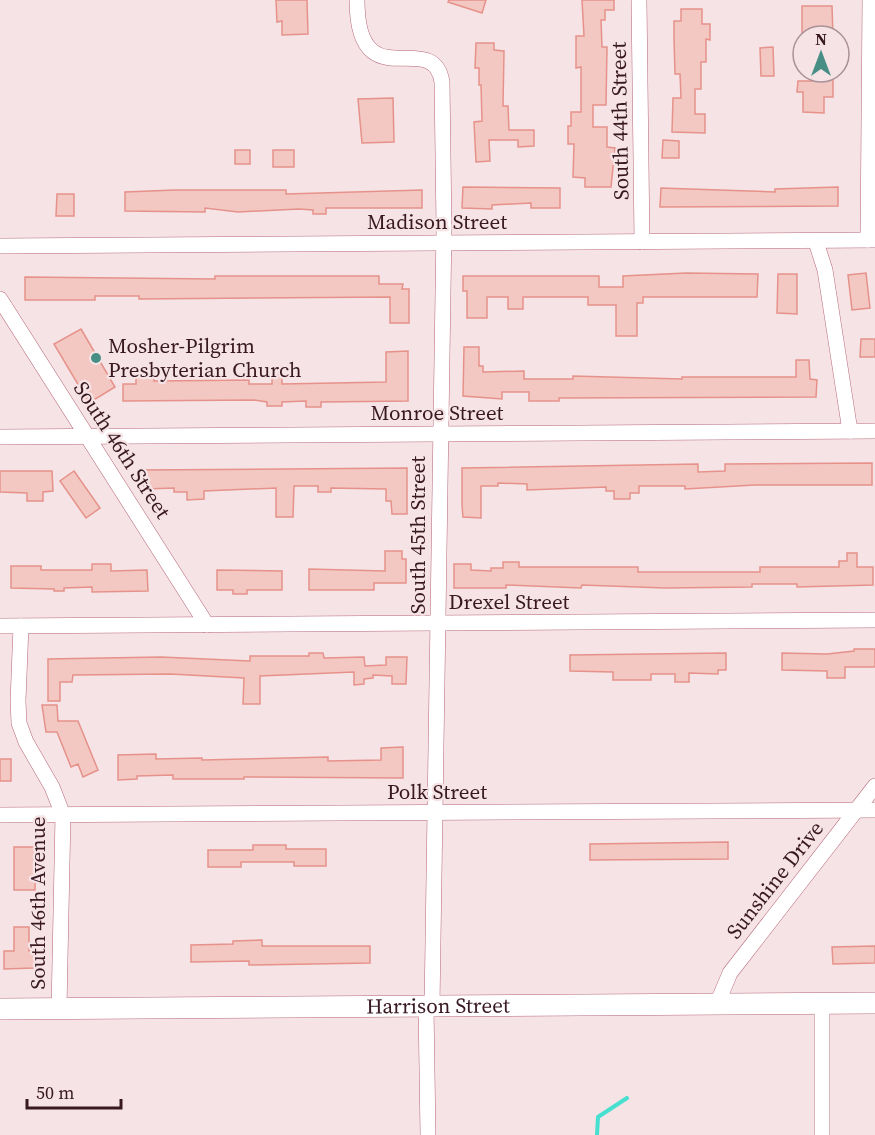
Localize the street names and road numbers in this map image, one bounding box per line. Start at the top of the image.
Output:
street label: South 44th Street [604,41,635,200]
street label: Madison Street [367,207,507,236]
street label: South 46th Street [67,375,178,524]
street label: Monroe Street [371,398,504,427]
street label: South 45th Street [403,456,432,614]
street label: Drexel Street [449,587,570,616]
street label: Polk Street [387,777,487,806]
street label: Sunshine Drive [719,815,830,945]
street label: South 46th Avenue [23,817,52,989]
street label: Harrison Street [366,991,510,1020]

